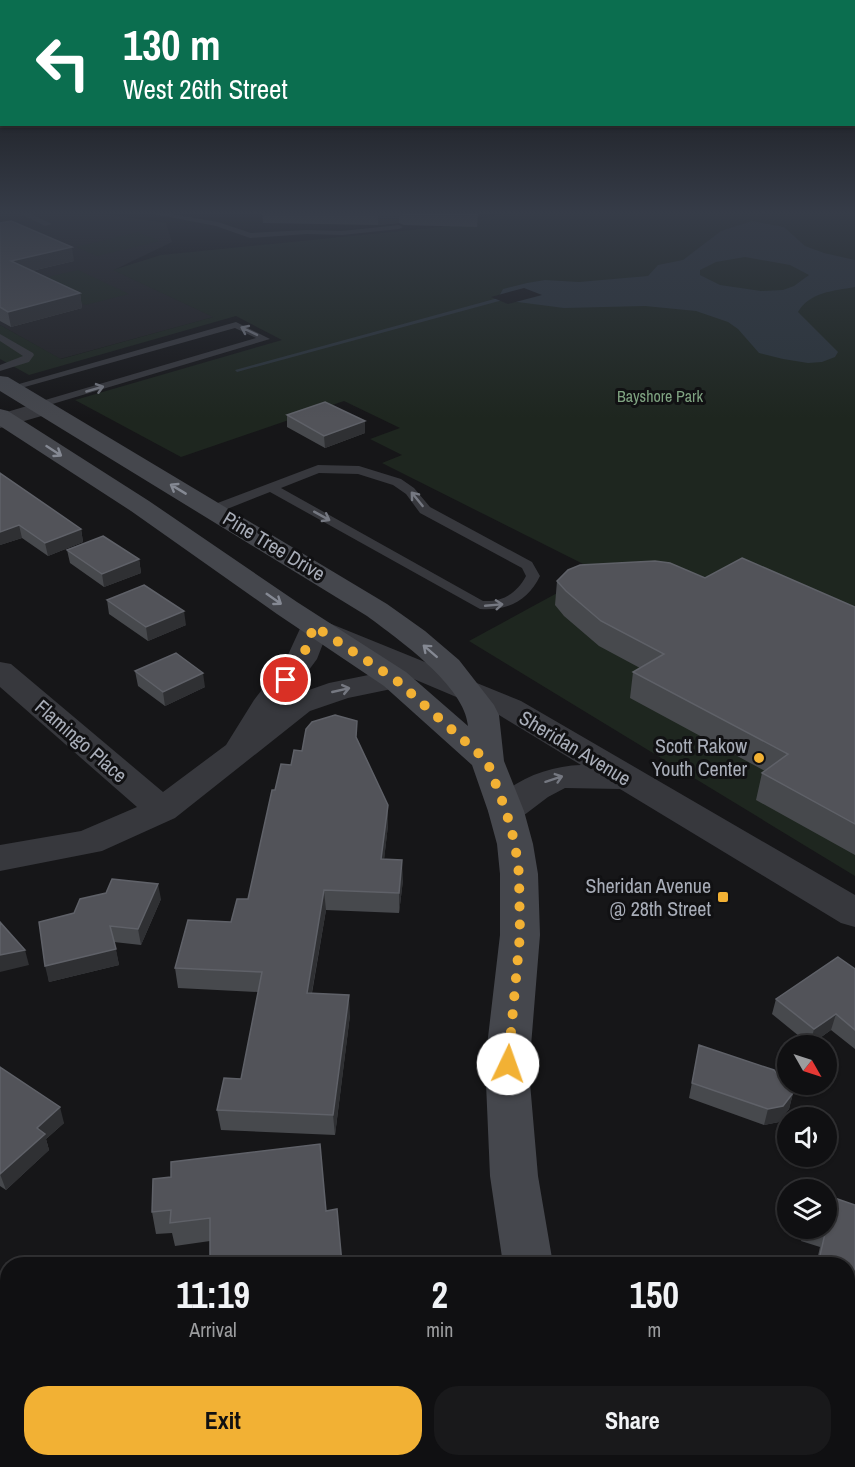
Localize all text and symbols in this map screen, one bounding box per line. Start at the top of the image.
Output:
text: 130 m [123,17,221,73]
icon: left [24,24,102,102]
text: West 26th Street [123,71,288,107]
one-way arrow [241,325,259,337]
one-way arrow [85,383,104,394]
park label: Bayshore Park [617,385,703,407]
one-way arrow [46,445,62,457]
one-way arrow [170,483,187,495]
one-way arrow [410,491,423,507]
street label: Pine Tree Drive [218,504,330,587]
one-way arrow [313,510,330,522]
one-way arrow [265,593,281,605]
one-way arrow [483,599,503,610]
one-way arrow [423,644,438,658]
pin [260,654,311,705]
icon: arrive [269,663,302,696]
one-way arrow [330,684,350,695]
street label: Flamingo Place [29,693,133,788]
street label: Sheridan Avenue [514,704,636,791]
place label: Scott Rakow Youth Center [652,732,748,782]
marker: Scott Rakow Youth Center [752,751,766,765]
one-way arrow [544,773,563,784]
place label: Sheridan Avenue @ 28th Street [585,872,711,922]
marker: Sheridan Avenue @ 28th Street [716,890,730,904]
position arrow [476,1032,540,1096]
north arrow [777,1035,837,1095]
map controls [777,1035,837,1239]
button: sound [777,1107,837,1167]
button: layers [777,1179,837,1239]
text: 11:19 [176,1271,250,1319]
text: 2 [432,1271,448,1319]
text: 150 [630,1271,679,1319]
text: Arrival [189,1316,237,1343]
text: min [426,1316,453,1343]
text: m [647,1316,661,1343]
button: Exit [24,1386,422,1455]
button: Share [434,1386,831,1455]

